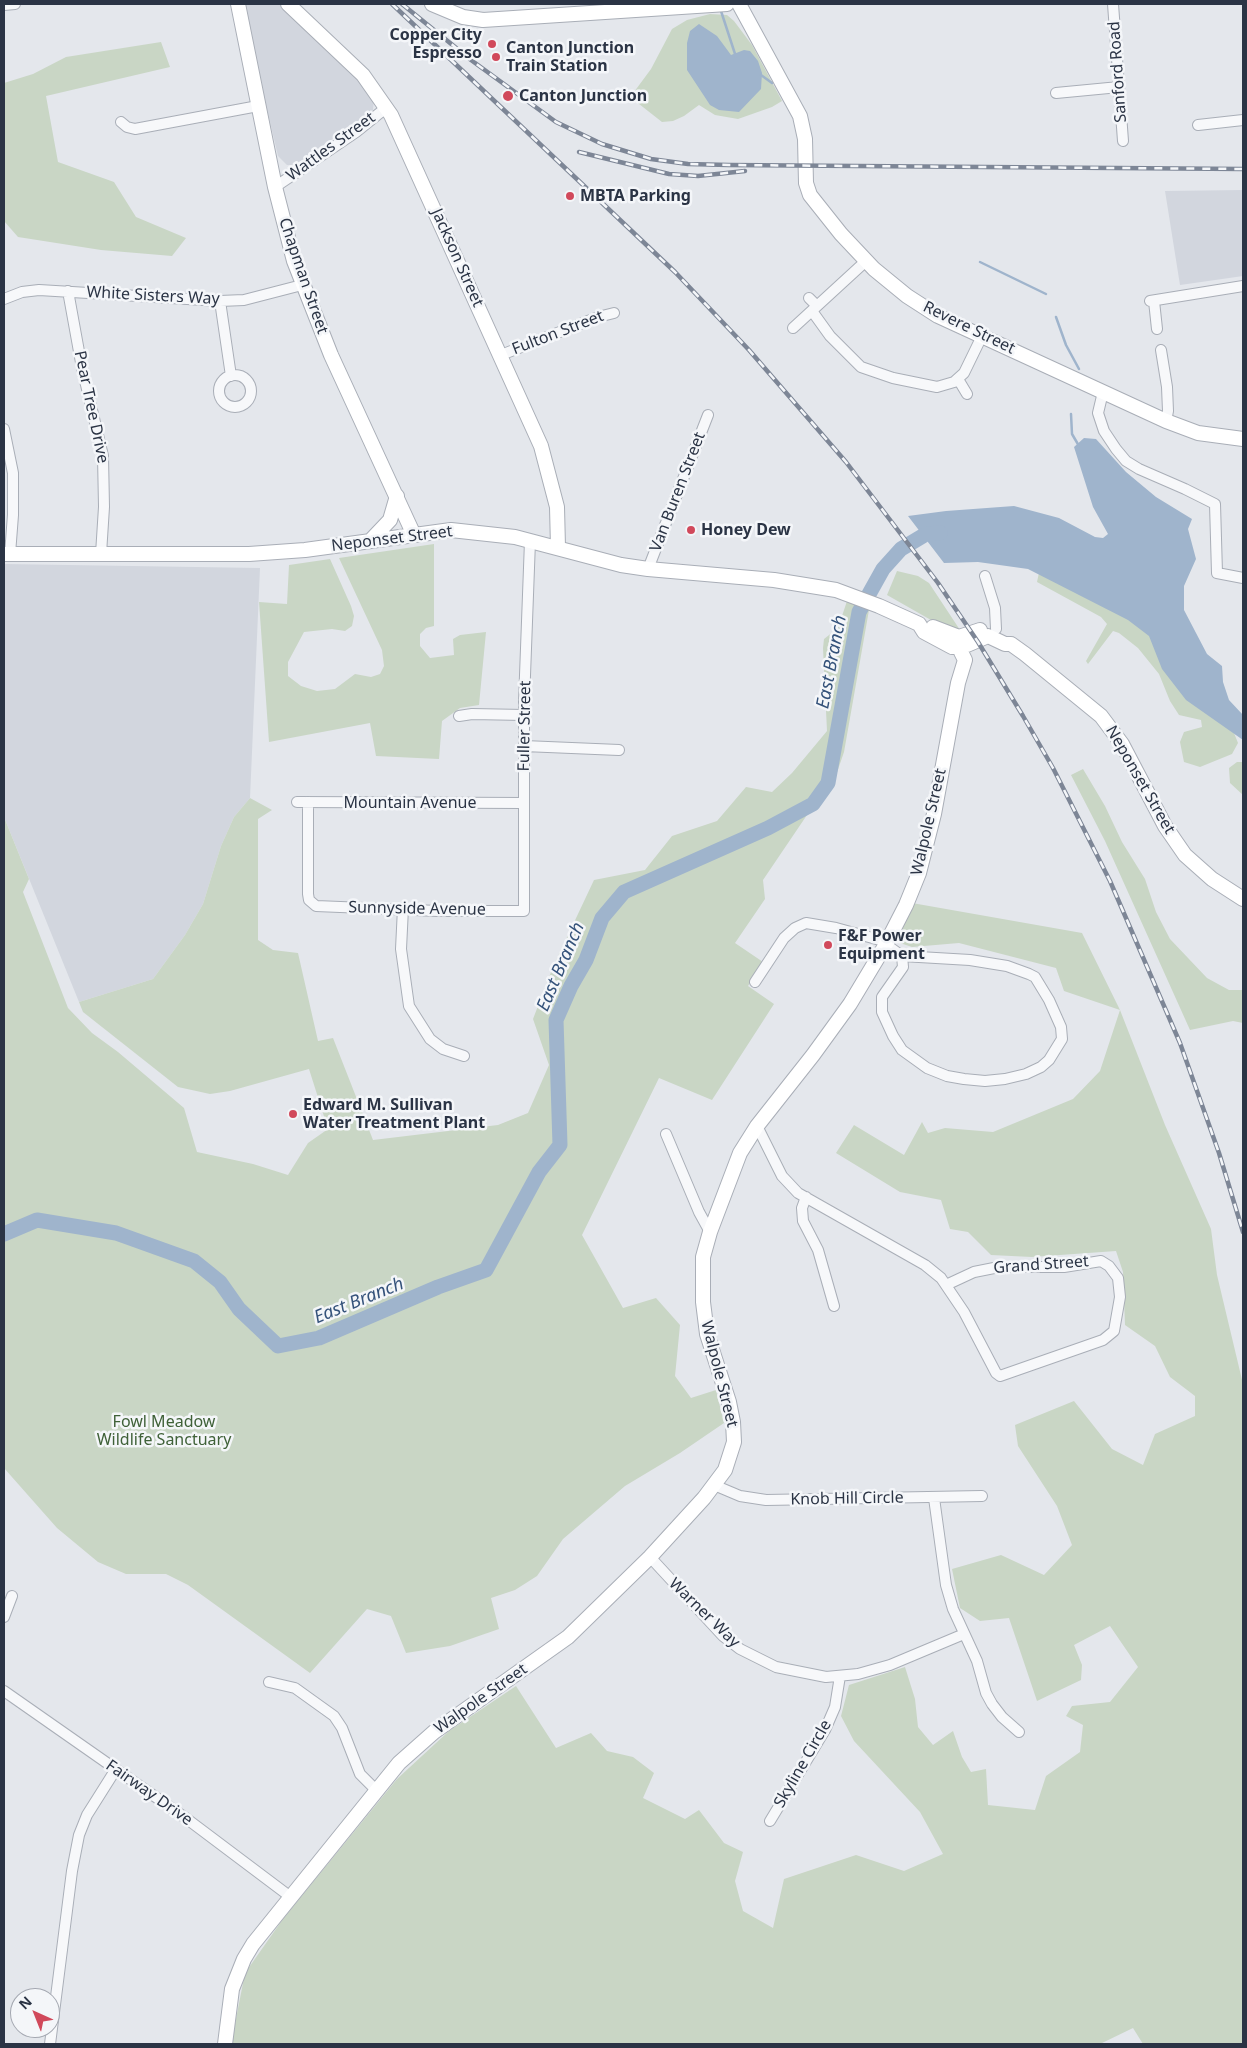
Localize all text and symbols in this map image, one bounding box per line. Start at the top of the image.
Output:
street label: Sanford Road [1105,21,1131,123]
place label: Copper City Espresso [390,25,482,63]
marker: Copper City Espresso [486,38,498,50]
place label: Canton Junction Train Station [506,38,634,76]
marker: Canton Junction Train Station [490,51,502,63]
place label: Canton Junction [519,86,647,106]
marker: Canton Junction [501,89,515,103]
street label: Wattles Street [283,108,379,186]
place label: MBTA Parking [580,186,691,206]
marker: MBTA Parking [564,190,576,202]
street label: Jackson Street [427,206,487,310]
street label: Chapman Street [274,215,332,337]
street label: White Sisters Way [86,283,220,309]
street label: Revere Street [920,297,1018,359]
street label: Fulton Street [510,307,606,359]
street label: Pear Tree Drive [70,349,112,465]
street label: Van Buren Street [646,429,710,555]
place label: Honey Dew [701,520,791,540]
street label: Neponset Street [330,522,454,556]
marker: Honey Dew [685,524,697,536]
water label: East Branch [812,613,852,711]
street label: Fuller Street [515,680,535,772]
street label: Neponset Street [1101,722,1179,838]
street label: Walpole Street [907,767,951,877]
street label: Mountain Avenue [343,793,477,813]
street label: Sunnyside Avenue [348,898,486,920]
water label: East Branch [533,919,589,1015]
place label: F&F Power Equipment [838,926,925,964]
marker: F&F Power Equipment [822,939,834,951]
place label: Edward M. Sullivan Water Treatment Plant [303,1095,485,1133]
marker: Edward M. Sullivan Water Treatment Plant [287,1108,299,1120]
street label: Grand Street [993,1252,1089,1278]
water label: East Branch [311,1273,407,1329]
street label: Walpole Street [696,1319,742,1429]
park label: Fowl Meadow Wildlife Sanctuary [97,1412,231,1450]
street label: Knob Hill Circle [790,1488,904,1510]
street label: Warner Way [664,1574,744,1652]
street label: Walpole Street [431,1660,531,1738]
street label: Skyline Circle [770,1717,836,1811]
street label: Fairway Drive [102,1756,196,1830]
north arrow [10,1988,60,2038]
text: N [14,1992,36,2013]

